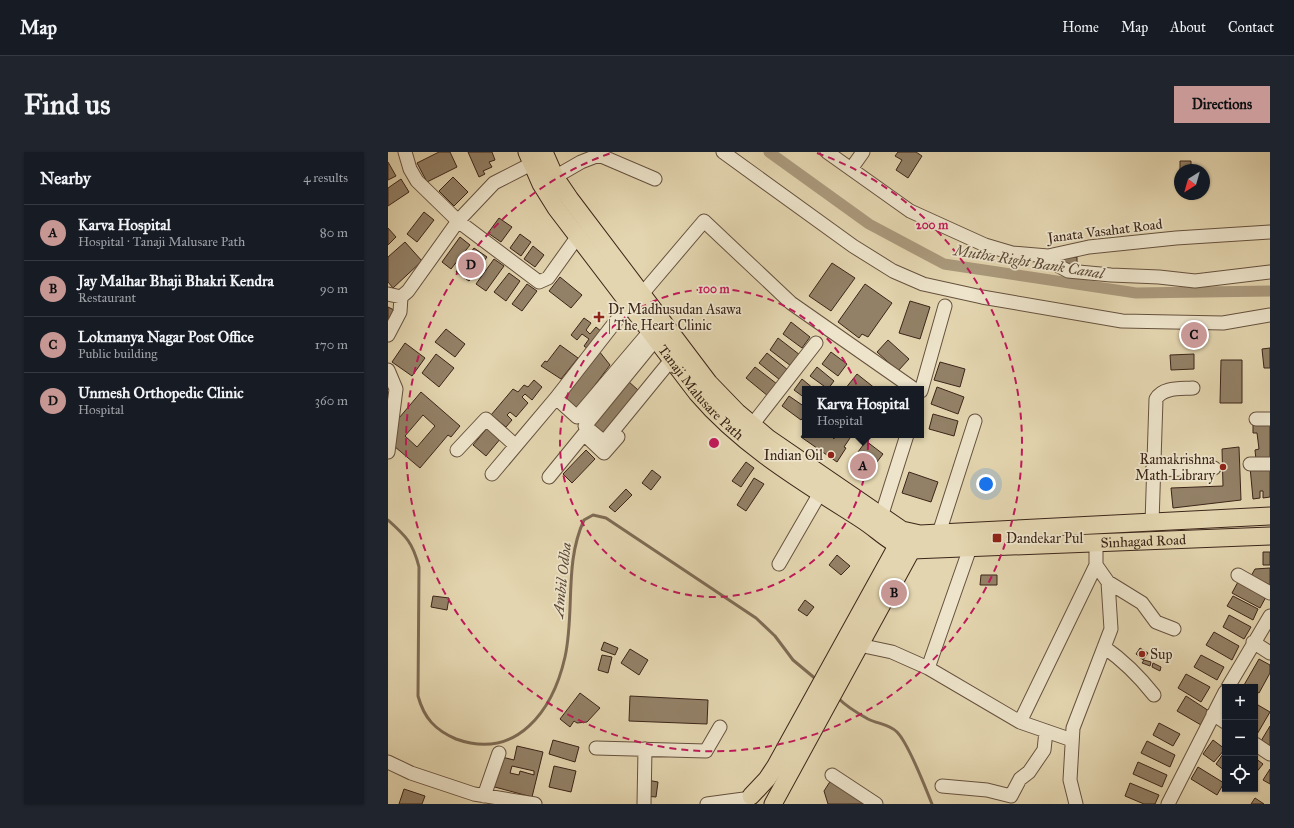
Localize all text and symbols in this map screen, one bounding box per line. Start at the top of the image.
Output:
text: Map [20,16,57,39]
text: Home [1062,19,1099,36]
text: Map [1121,19,1148,36]
text: About [1170,19,1206,36]
text: Contact [1228,19,1274,36]
button: Directions [1174,86,1270,123]
text: Find us [24,87,110,122]
north arrow [1174,164,1210,200]
text: Nearby [40,168,91,189]
text: 4 results [303,170,348,186]
text: Karva Hospital [78,216,171,234]
street label: Janata Vasahat Road [1045,216,1164,248]
text: 200 m [916,218,949,232]
text: A [49,225,57,241]
text: 80 m [320,225,348,241]
text: Hospital · Tanaji Malusare Path [78,234,245,250]
water label: Mutha Right Bank Canal [951,241,1107,283]
pin: D [458,250,484,280]
text: Jay Malhar Bhaji Bhakri Kendra [78,272,274,290]
text: B [49,281,57,297]
text: 90 m [320,281,348,297]
text: 100 m [698,282,731,296]
text: Restaurant [78,290,136,306]
place label: Dr Madhusudan Asawa | The Heart Clinic [608,301,741,334]
marker: Dr Madhusudan Asawa | The Heart Clinic [593,311,605,323]
pin: C [1181,320,1207,350]
text: Lokmanya Nagar Post Office [78,328,254,346]
text: C [49,337,57,353]
text: 170 m [315,337,348,353]
street label: Tanaji Malusare Path [655,341,748,444]
text: Public building [78,346,157,362]
text: Unmesh Orthopedic Clinic [78,384,244,402]
popup [802,386,924,438]
text: D [48,393,58,409]
text: 360 m [315,393,348,409]
text: Karva Hospital [817,395,909,413]
text: Hospital [78,402,124,418]
text: Hospital [817,413,863,429]
centre of rings [707,436,721,450]
place label: Indian Oil [764,447,823,464]
marker: Indian Oil [826,450,836,460]
pin: A [850,451,876,481]
place label: Ramakrishna Math Library [1135,451,1215,484]
marker: Ramakrishna Math Library [1218,462,1228,472]
your location [976,474,996,494]
place label: Dandekar Pul [1006,530,1083,547]
street label: Sinhagad Road [1100,531,1186,551]
marker: Dandekar Pul [991,532,1003,544]
water label: Ambil Odha [549,541,575,621]
pin: B [881,578,907,608]
place label: Sup [1150,646,1173,663]
marker: Sup [1137,649,1147,659]
map controls [1222,684,1258,792]
button: + [1222,684,1258,720]
button: − [1222,720,1258,756]
button: locate [1222,756,1258,792]

